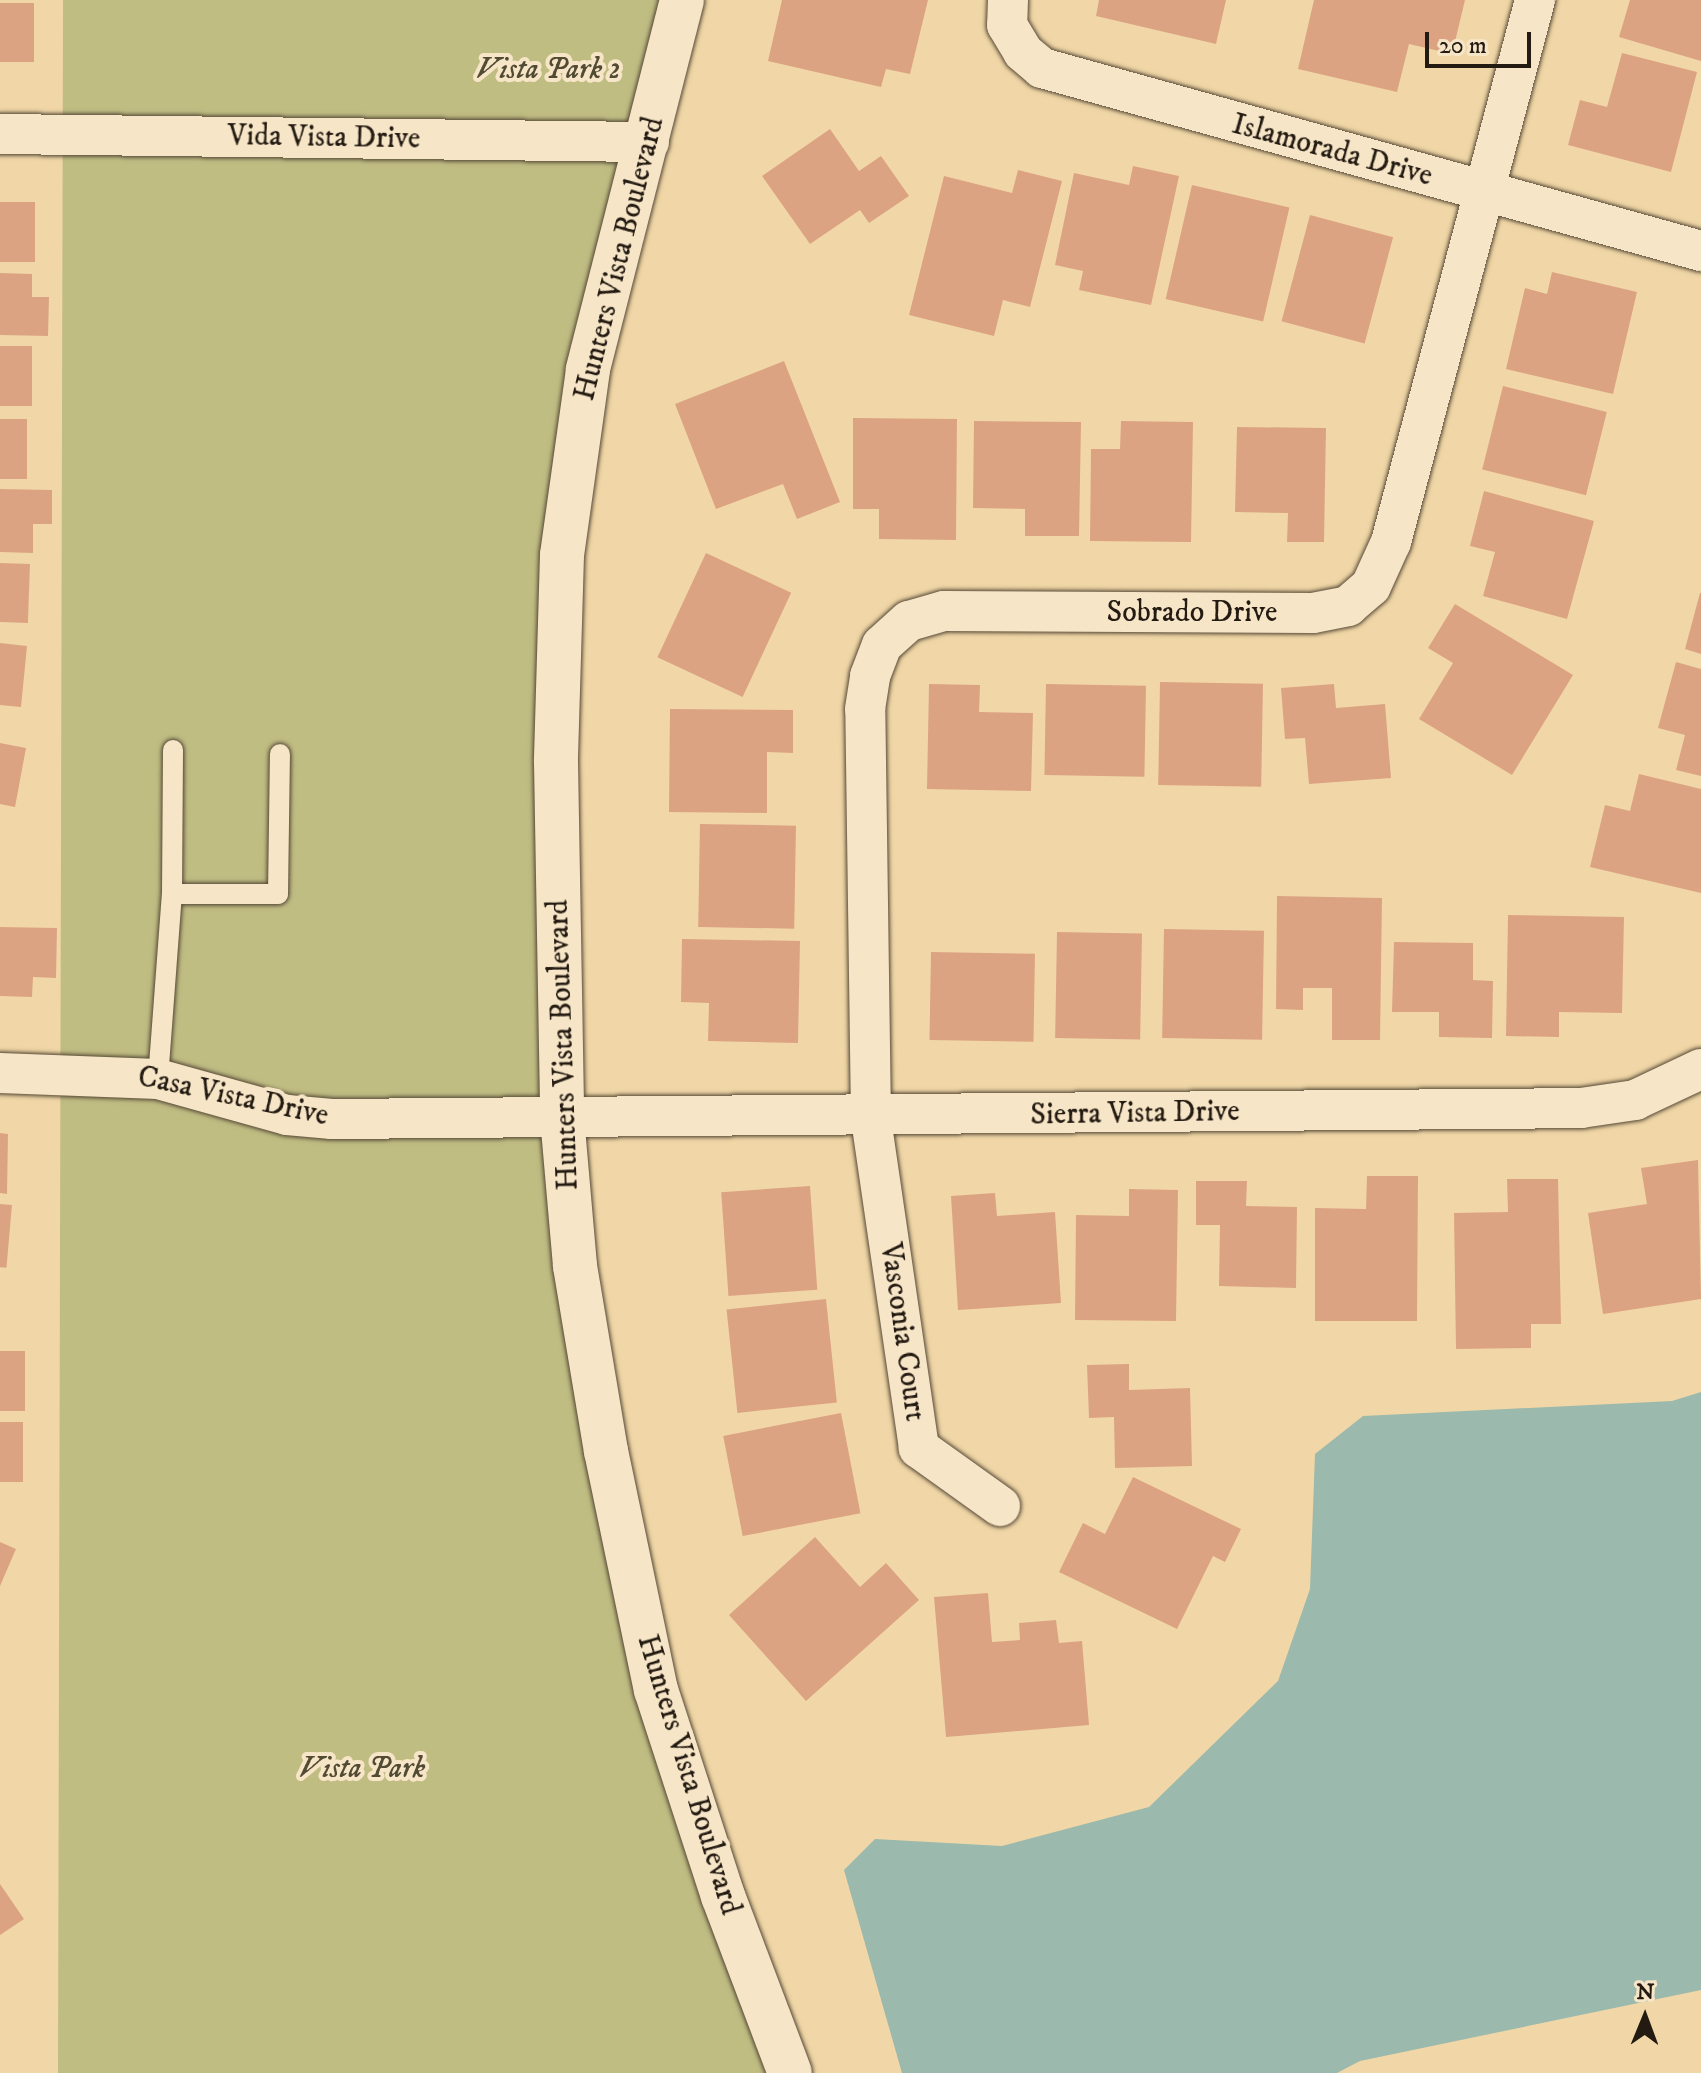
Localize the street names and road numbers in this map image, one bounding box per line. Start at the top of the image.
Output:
street label: Islamorada Drive [1228,107,1436,195]
street label: Hunters Vista Boulevard [567,113,673,405]
street label: Vida Vista Drive [227,118,421,158]
street label: Sobrado Drive [1107,595,1277,631]
street label: Hunters Vista Boulevard [541,899,587,1191]
street label: Casa Vista Drive [134,1059,332,1135]
street label: Sierra Vista Drive [1030,1094,1240,1134]
street label: Vasconia Court [872,1240,932,1424]
street label: Hunters Vista Boulevard [628,1631,748,1919]

